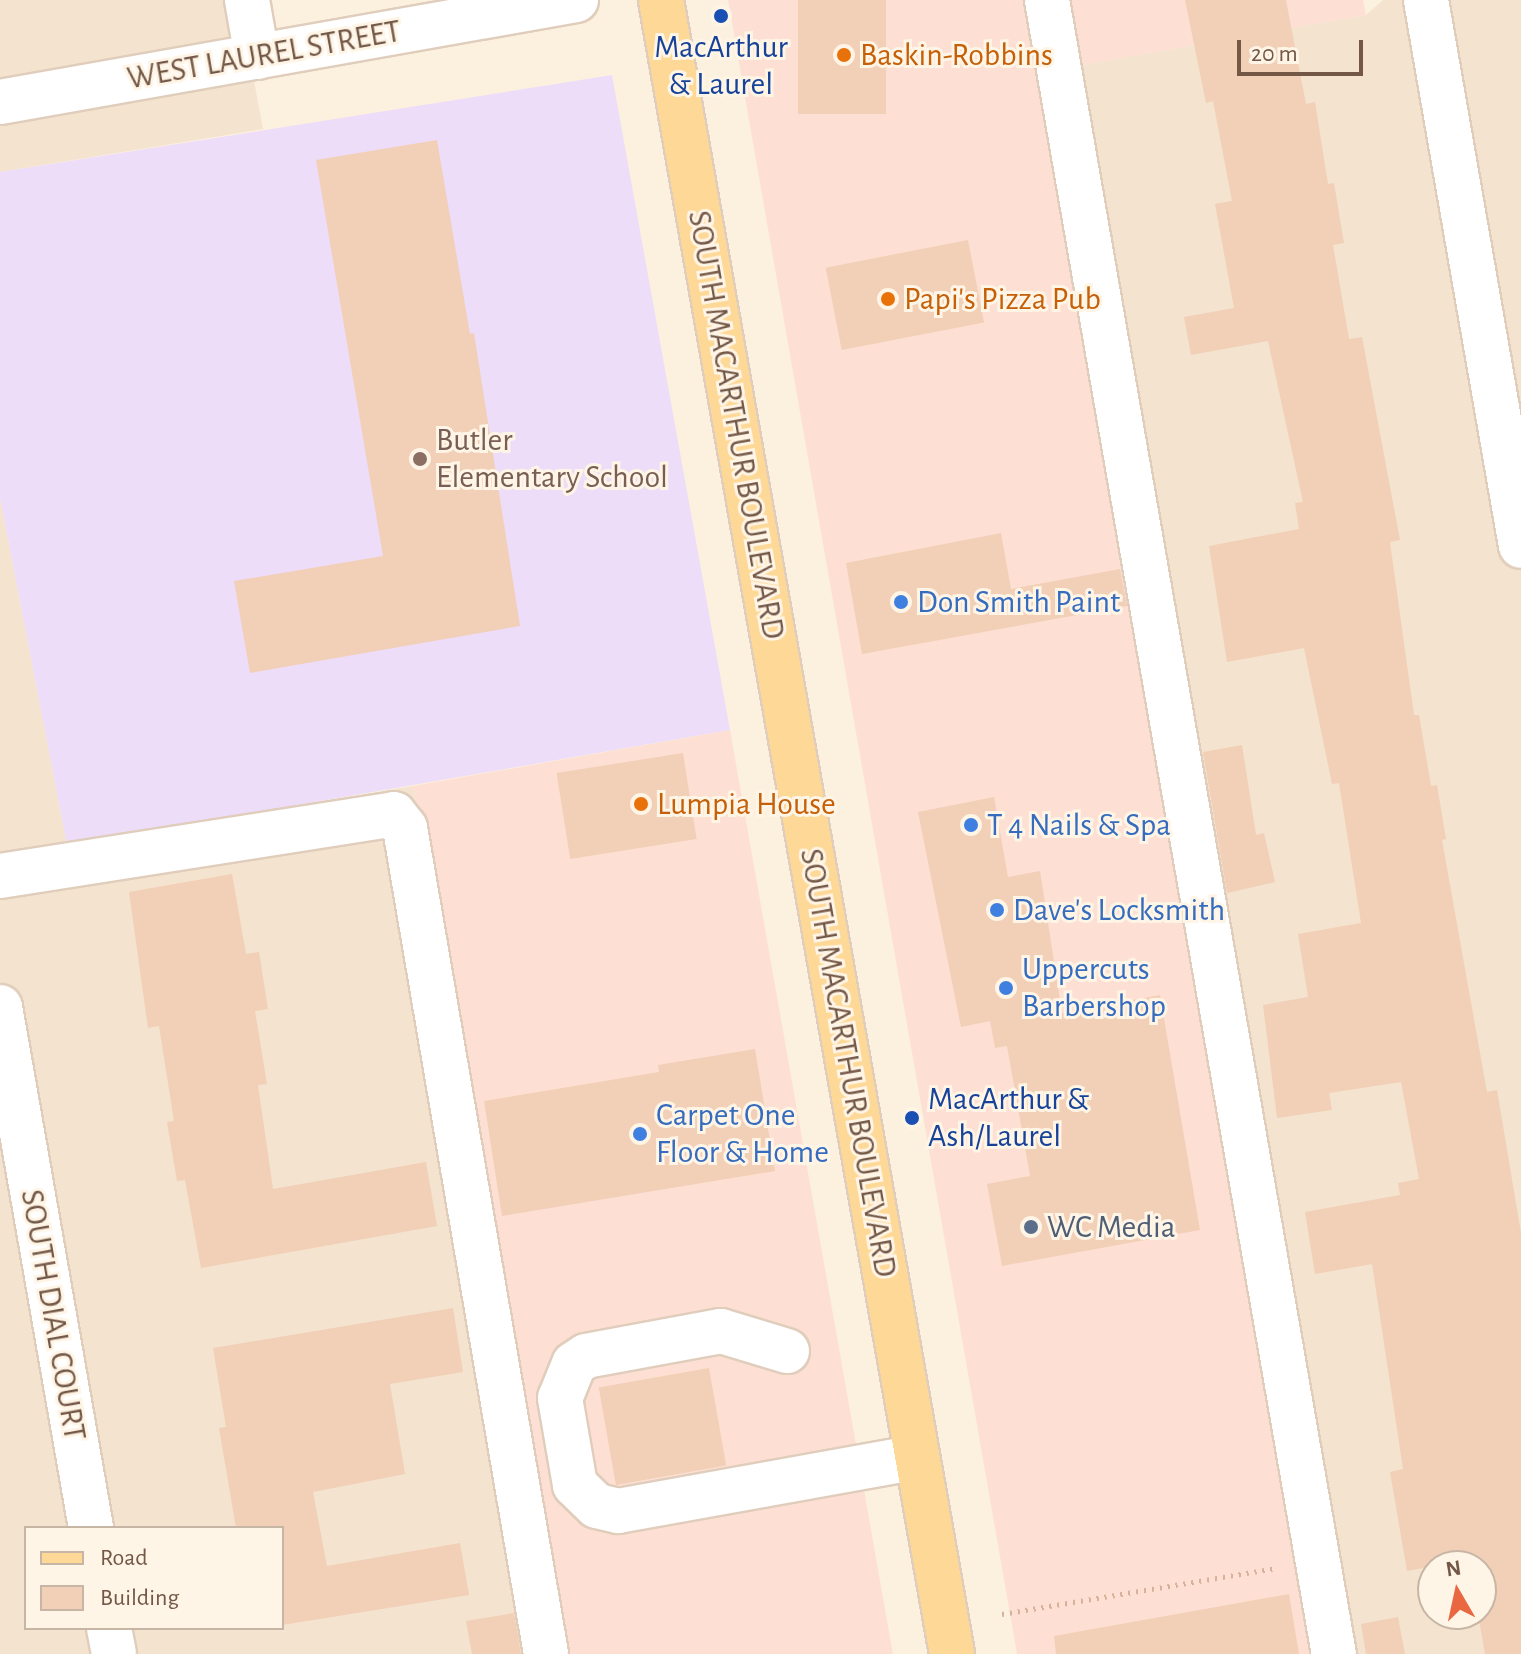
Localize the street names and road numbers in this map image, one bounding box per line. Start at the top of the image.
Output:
street label: WEST LAUREL STREET [124,12,404,98]
street label: SOUTH MACARTHUR BOULEVARD [679,208,793,642]
street label: SOUTH MACARTHUR BOULEVARD [791,846,905,1280]
street label: SOUTH DIAL COURT [12,1187,94,1443]

